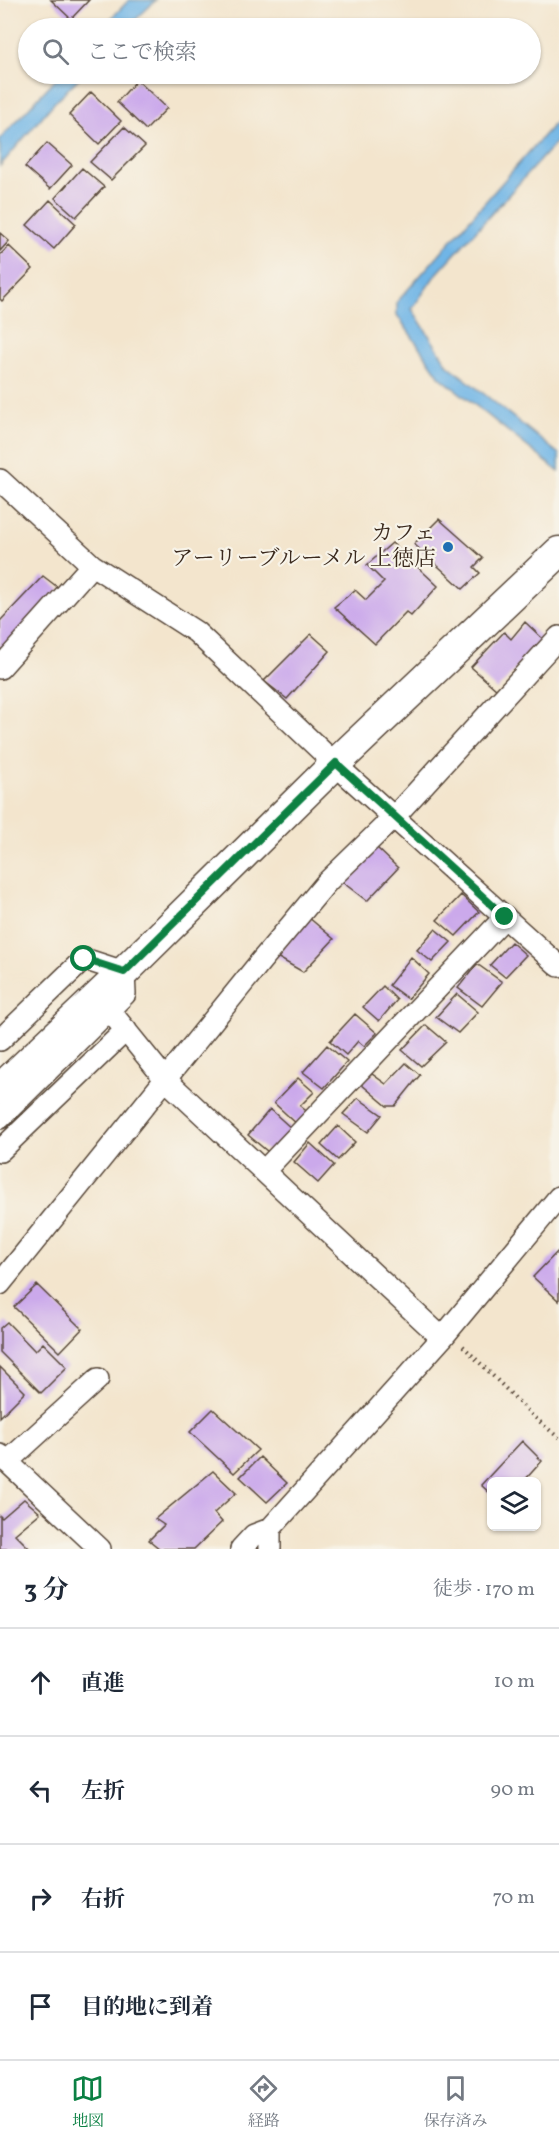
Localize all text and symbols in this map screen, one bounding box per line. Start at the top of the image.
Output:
search box [18,18,541,84]
icon: search [39,35,72,68]
text: ここで検索 [87,38,197,69]
place label: カフェ アーリーブルーメル 上徳店 [171,519,436,575]
marker: カフェ アーリーブルーメル 上徳店 [441,540,455,554]
route end [491,903,517,929]
route start [70,945,96,971]
map controls [487,1477,541,1531]
button: layers [487,1477,541,1531]
text: 3 分 [24,1573,68,1609]
text: 徒歩 · 170 m [433,1576,535,1604]
icon: ahead [24,1666,57,1699]
text: 10 m [494,1668,535,1696]
text: 直進 [81,1669,125,1700]
icon: left [24,1774,57,1807]
text: 90 m [491,1776,535,1804]
text: 左折 [81,1777,125,1808]
icon: right [24,1882,57,1915]
text: 70 m [492,1884,535,1912]
text: 右折 [81,1885,125,1916]
icon: arrive [24,1990,57,2023]
text: 目的地に到着 [81,1993,213,2024]
tab: 地図 [71,2072,104,2133]
tab: 経路 [247,2072,280,2133]
tab: 保存済み [423,2072,487,2133]

